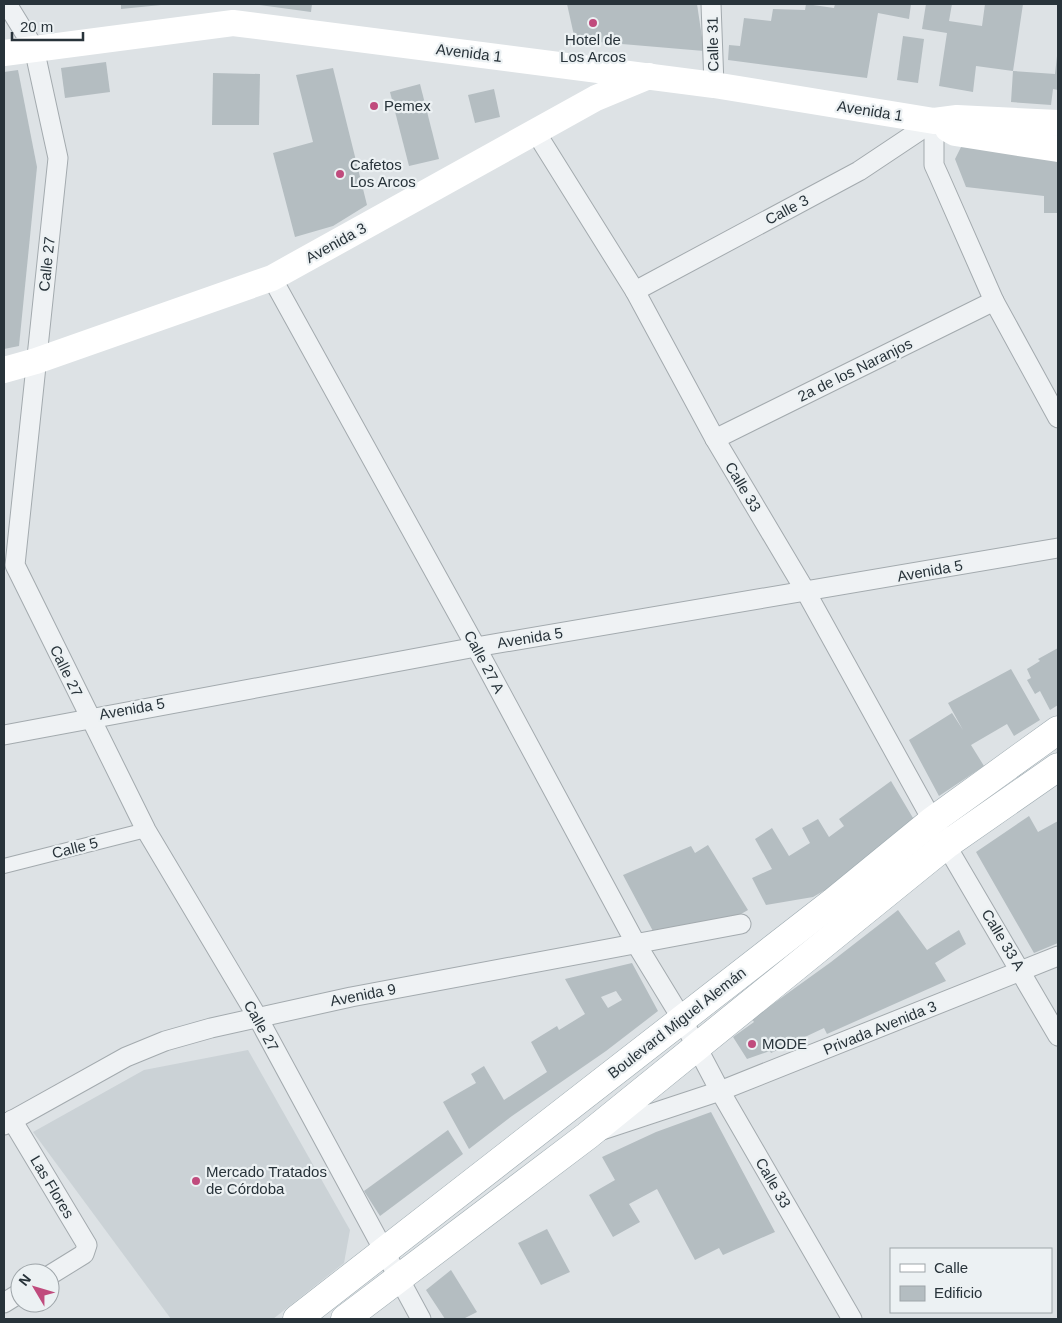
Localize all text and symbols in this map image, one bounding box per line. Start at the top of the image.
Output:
scale bar [12,10,84,42]
street label: Calle 31 [704,16,721,72]
marker: Hotel de Los Arcos [587,17,599,29]
text: 20 m [20,18,53,35]
place label: Hotel de Los Arcos [560,31,626,65]
street label: Avenida 1 [435,40,503,65]
place label: Pemex [384,97,431,114]
street label: Avenida 1 [836,97,904,124]
marker: Pemex [368,100,380,112]
place label: Cafetos Los Arcos [350,156,416,190]
marker: Cafetos Los Arcos [334,168,346,180]
street label: Calle 3 [762,191,811,228]
street label: Avenida 3 [303,219,369,266]
street label: Calle 27 [35,236,58,292]
street label: 2a de los Naranjos [795,334,915,405]
street label: Calle 33 [722,459,765,515]
street label: Avenida 5 [896,556,964,585]
street label: Avenida 5 [496,624,564,651]
street label: Calle 27 A [461,628,508,696]
street label: Calle 27 [47,642,86,699]
street label: Avenida 5 [98,694,166,723]
street label: Calle 5 [50,834,100,861]
street label: Calle 33 A [979,906,1028,973]
street label: Boulevard Miguel Alemán [604,964,749,1082]
street label: Avenida 9 [329,980,397,1009]
street label: Privada Avenida 3 [821,997,939,1058]
street label: Calle 27 [241,998,282,1054]
place label: MODE [762,1035,807,1052]
marker: MODE [746,1038,758,1050]
street label: Las Flores [27,1152,78,1221]
street label: Calle 33 [752,1155,795,1211]
place label: Mercado Tratados de Córdoba [206,1163,327,1197]
marker: Mercado Tratados de Córdoba [190,1175,202,1187]
legend [890,1248,1052,1313]
text: Calle [934,1259,968,1276]
north arrow [10,1263,60,1313]
text: N [15,1271,34,1289]
text: Edificio [934,1284,982,1301]

